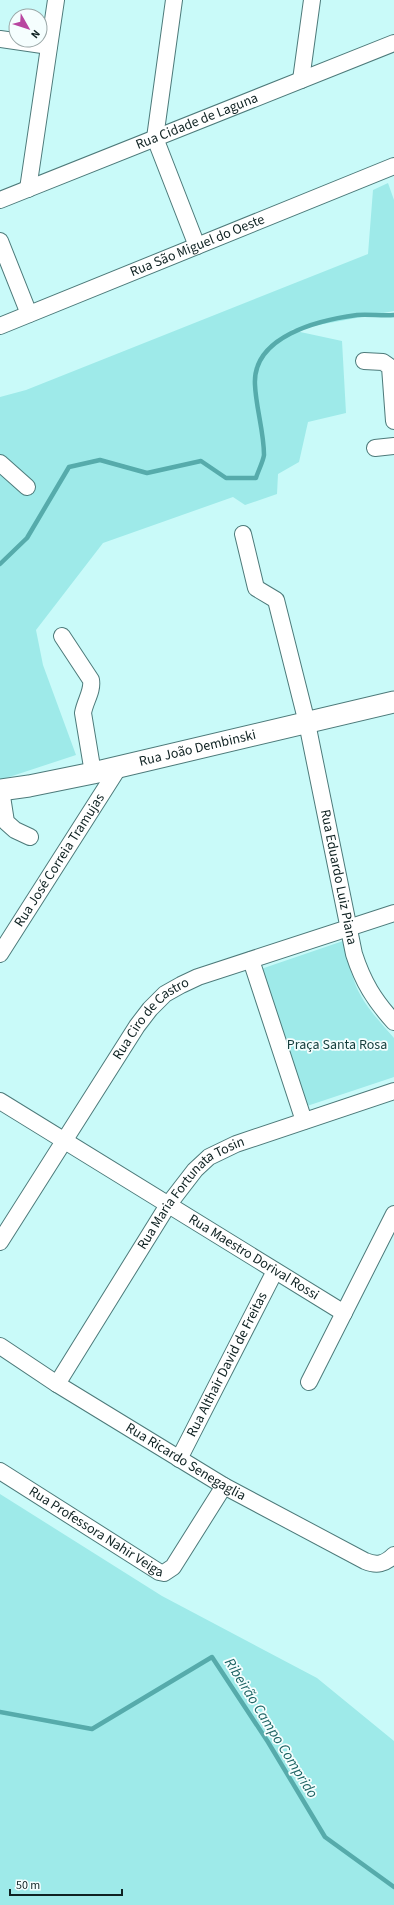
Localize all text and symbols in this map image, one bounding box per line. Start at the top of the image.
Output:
north arrow [8,8,48,48]
text: N [27,26,44,42]
street label: Rua Cidade de Laguna [133,88,261,155]
street label: Rua São Miguel do Oeste [127,210,268,282]
street label: Rua João Dembinski [137,725,258,772]
street label: Rua José Correia Tramujas [10,790,110,931]
street label: Rua Eduardo Luiz Piana [315,808,362,947]
street label: Rua Ciro de Castro [108,973,192,1064]
park label: Praça Santa Rosa [287,1035,387,1055]
street label: Rua Maria Fortunata Tosin [133,1132,247,1253]
street label: Rua Maestro Dorival Rossi [185,1209,323,1305]
street label: Rua Althair David de Freitas [182,1289,273,1440]
street label: Rua Ricardo Senegaglia [122,1418,249,1506]
street label: Rua Professora Nahir Veiga [25,1482,165,1583]
water label: Ribeirão Campo Comprido [219,1654,323,1802]
scale bar [10,1871,122,1897]
text: 50 m [16,1877,40,1894]

